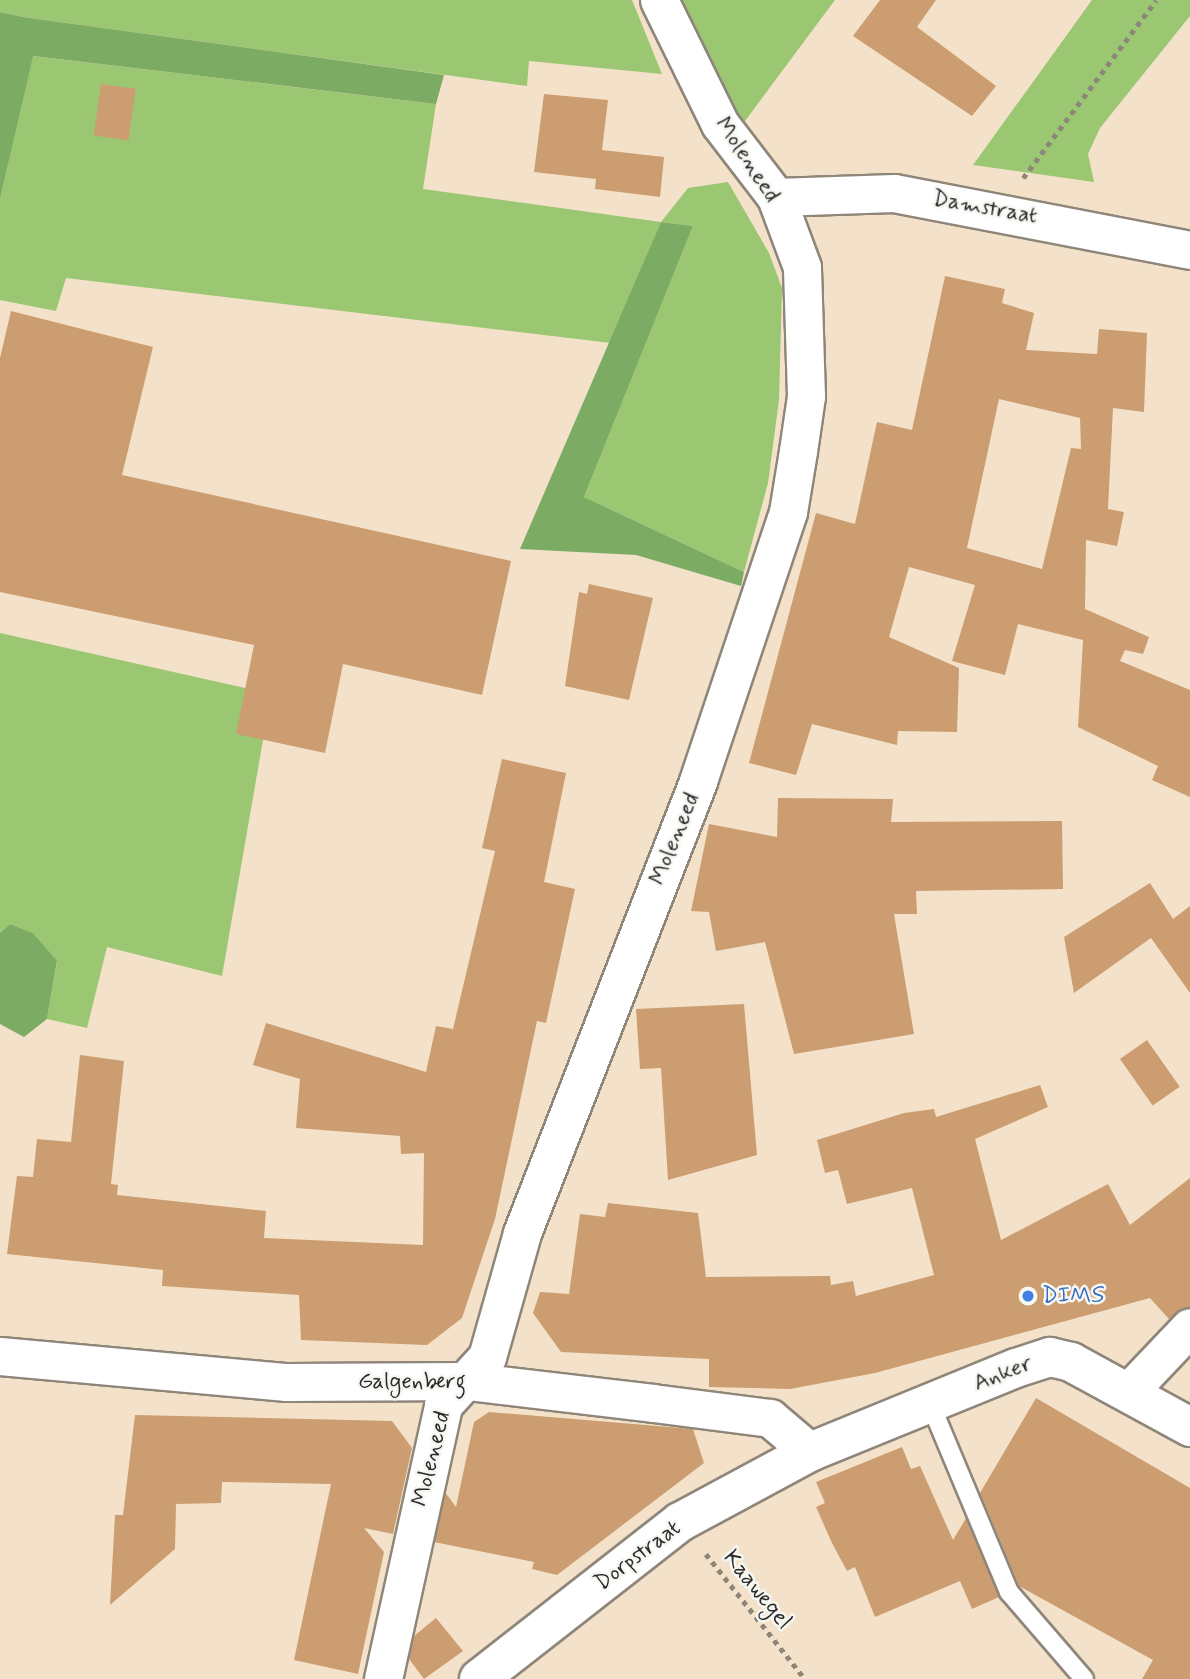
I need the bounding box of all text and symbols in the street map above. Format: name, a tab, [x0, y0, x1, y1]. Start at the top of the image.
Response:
street label: Moleneed	[708, 112, 786, 208]
street label: Damstraat	[930, 185, 1040, 231]
street label: Moleneed	[644, 789, 706, 889]
place label: DIMS	[1042, 1282, 1104, 1310]
marker: DIMS	[1020, 1288, 1036, 1304]
street label: Anker	[970, 1350, 1036, 1398]
street label: Galgenberg	[358, 1368, 466, 1396]
street label: Moleneed	[407, 1409, 457, 1509]
street label: Dorpstraat	[590, 1515, 686, 1597]
street label: Kaawegel	[717, 1545, 797, 1635]

